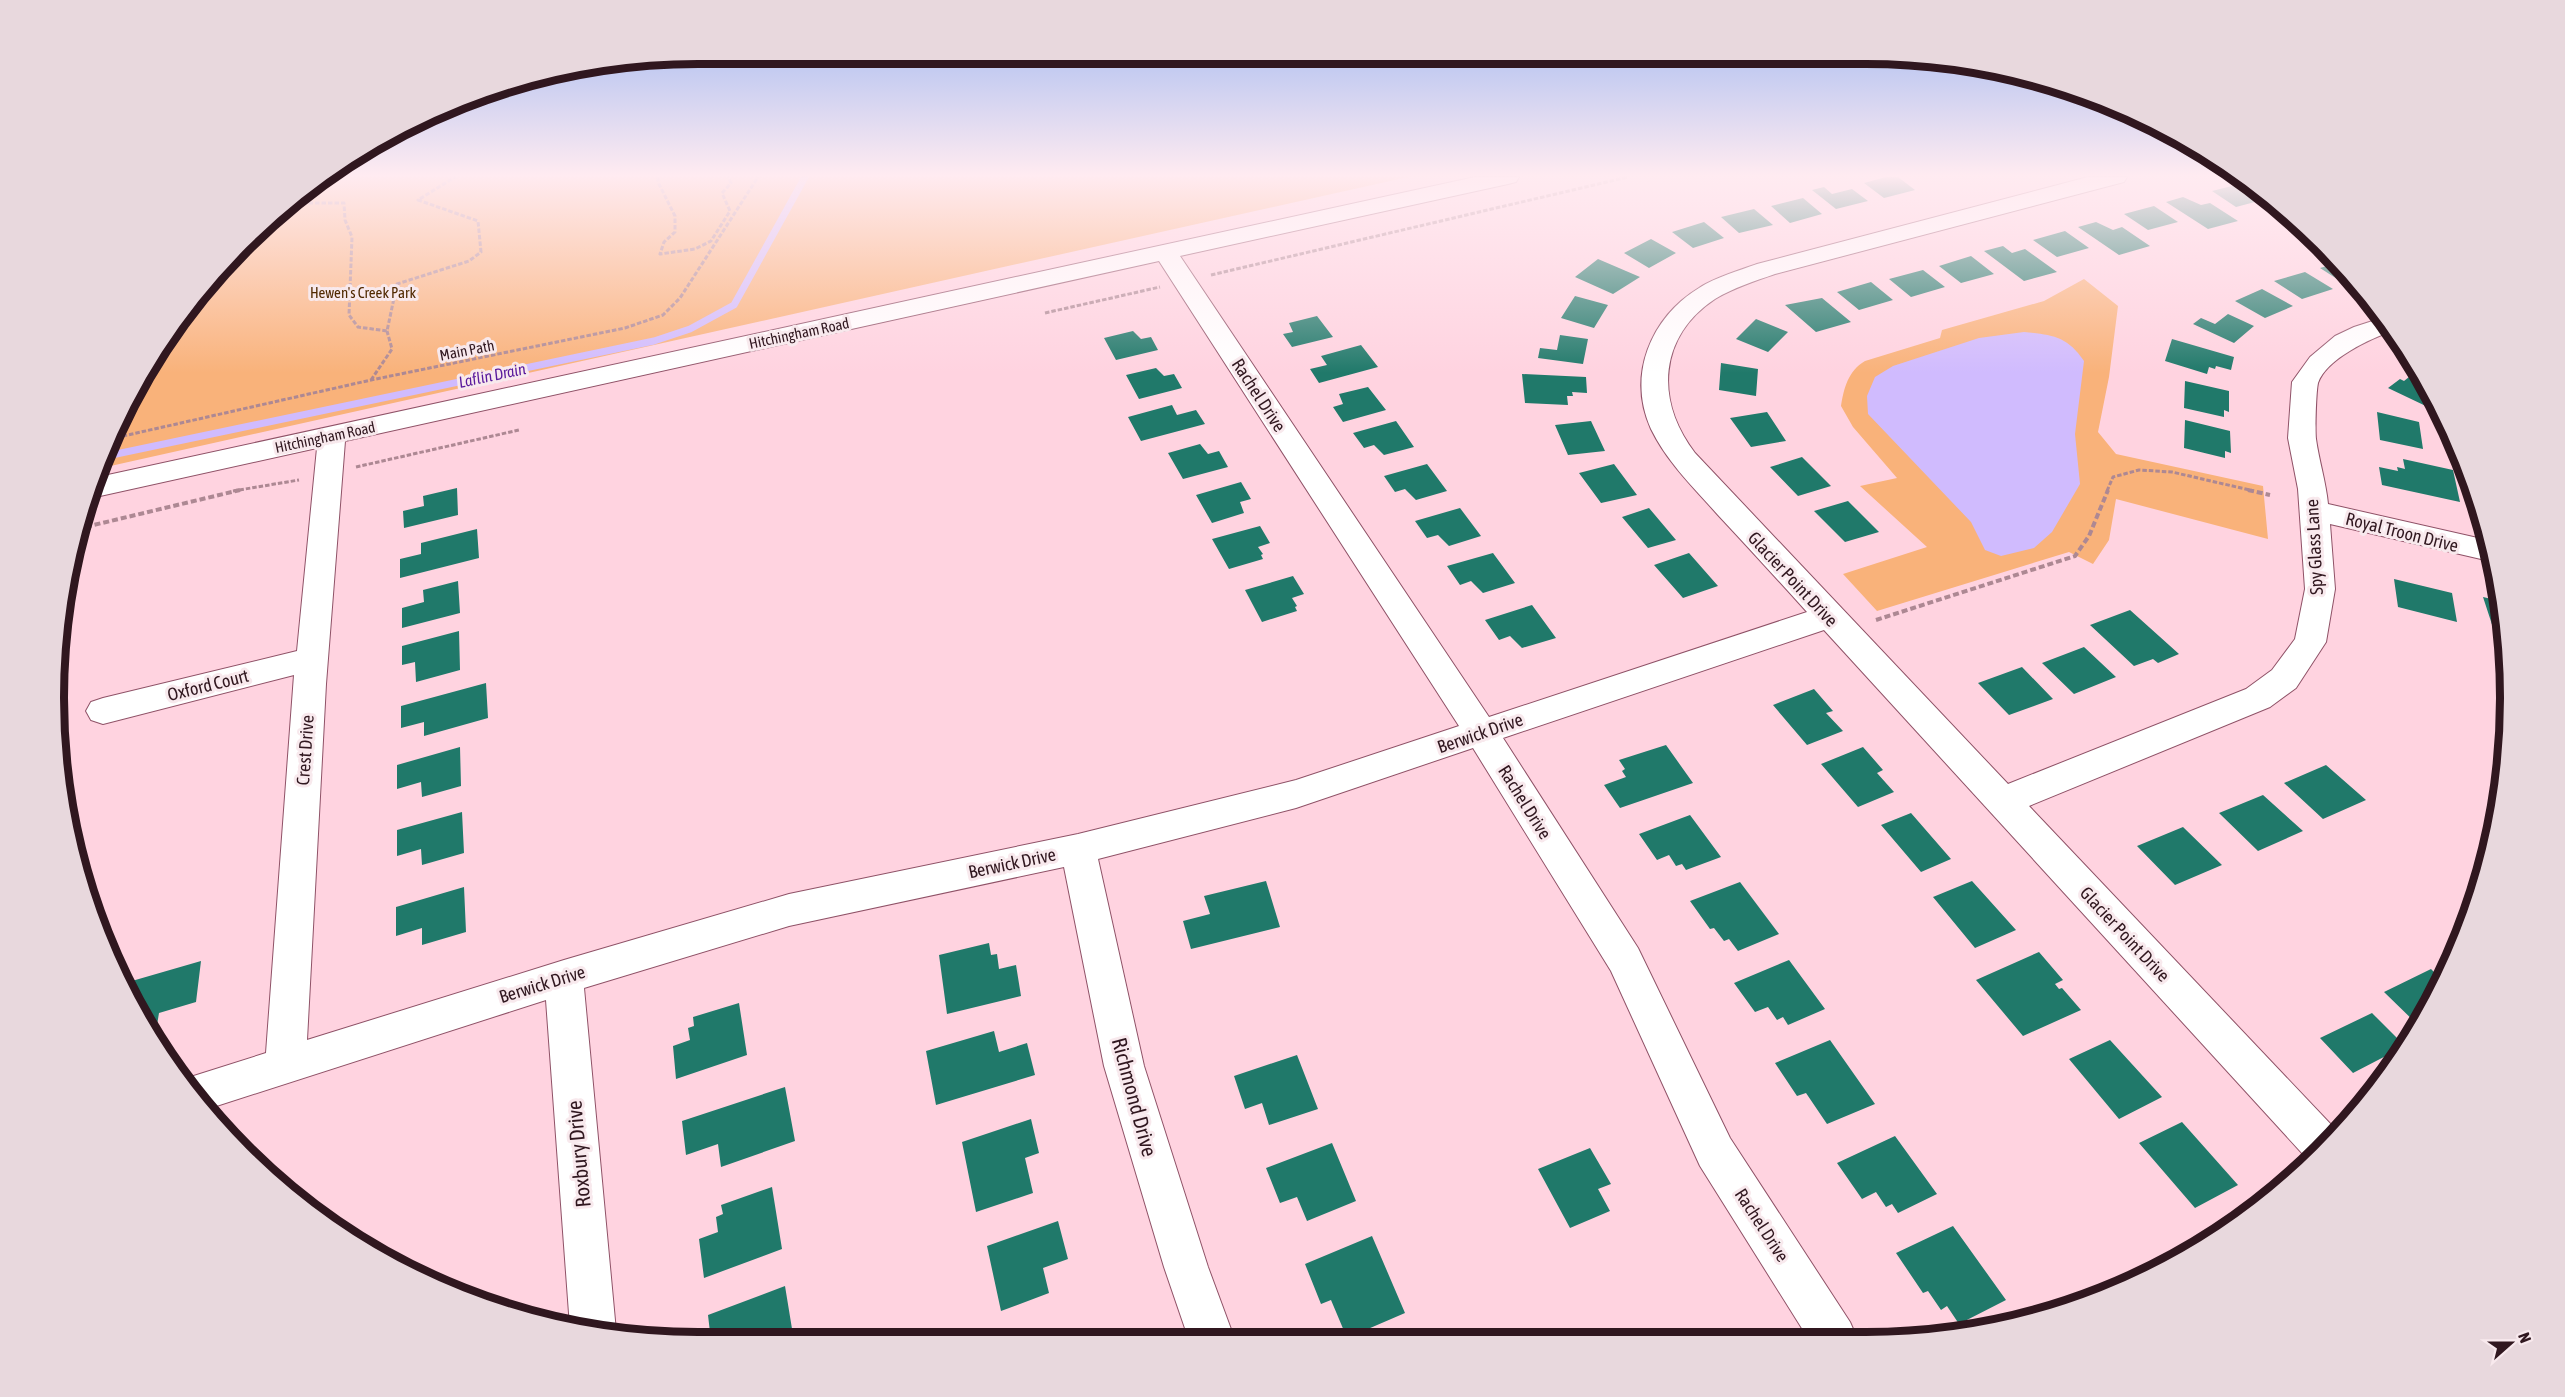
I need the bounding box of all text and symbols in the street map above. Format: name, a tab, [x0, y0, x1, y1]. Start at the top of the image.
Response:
park label: Hewen's Creek Park	[310, 284, 416, 301]
street label: Hitchingham Road	[747, 314, 851, 352]
street label: Main Path	[438, 336, 496, 364]
street label: Rachel Drive	[1228, 354, 1290, 436]
water label: Laflin Drain	[457, 359, 527, 391]
street label: Hitchingham Road	[273, 418, 377, 456]
street label: Spy Glass Lane	[2301, 499, 2327, 595]
street label: Royal Troon Drive	[2344, 508, 2460, 556]
street label: Glacier Point Drive	[1744, 527, 1842, 631]
street label: Oxford Court	[165, 665, 251, 705]
street label: Berwick Drive	[1435, 709, 1525, 757]
street label: Crest Drive	[292, 714, 318, 786]
street label: Rachel Drive	[1494, 761, 1556, 843]
street label: Berwick Drive	[966, 843, 1058, 883]
street label: Glacier Point Drive	[2076, 882, 2174, 986]
street label: Berwick Drive	[496, 961, 588, 1007]
street label: Richmond Drive	[1108, 1035, 1162, 1159]
street label: Roxbury Drive	[561, 1100, 595, 1208]
street label: Rachel Drive	[1731, 1184, 1793, 1266]
north arrow	[2481, 1313, 2541, 1373]
text: N	[2515, 1330, 2535, 1345]

